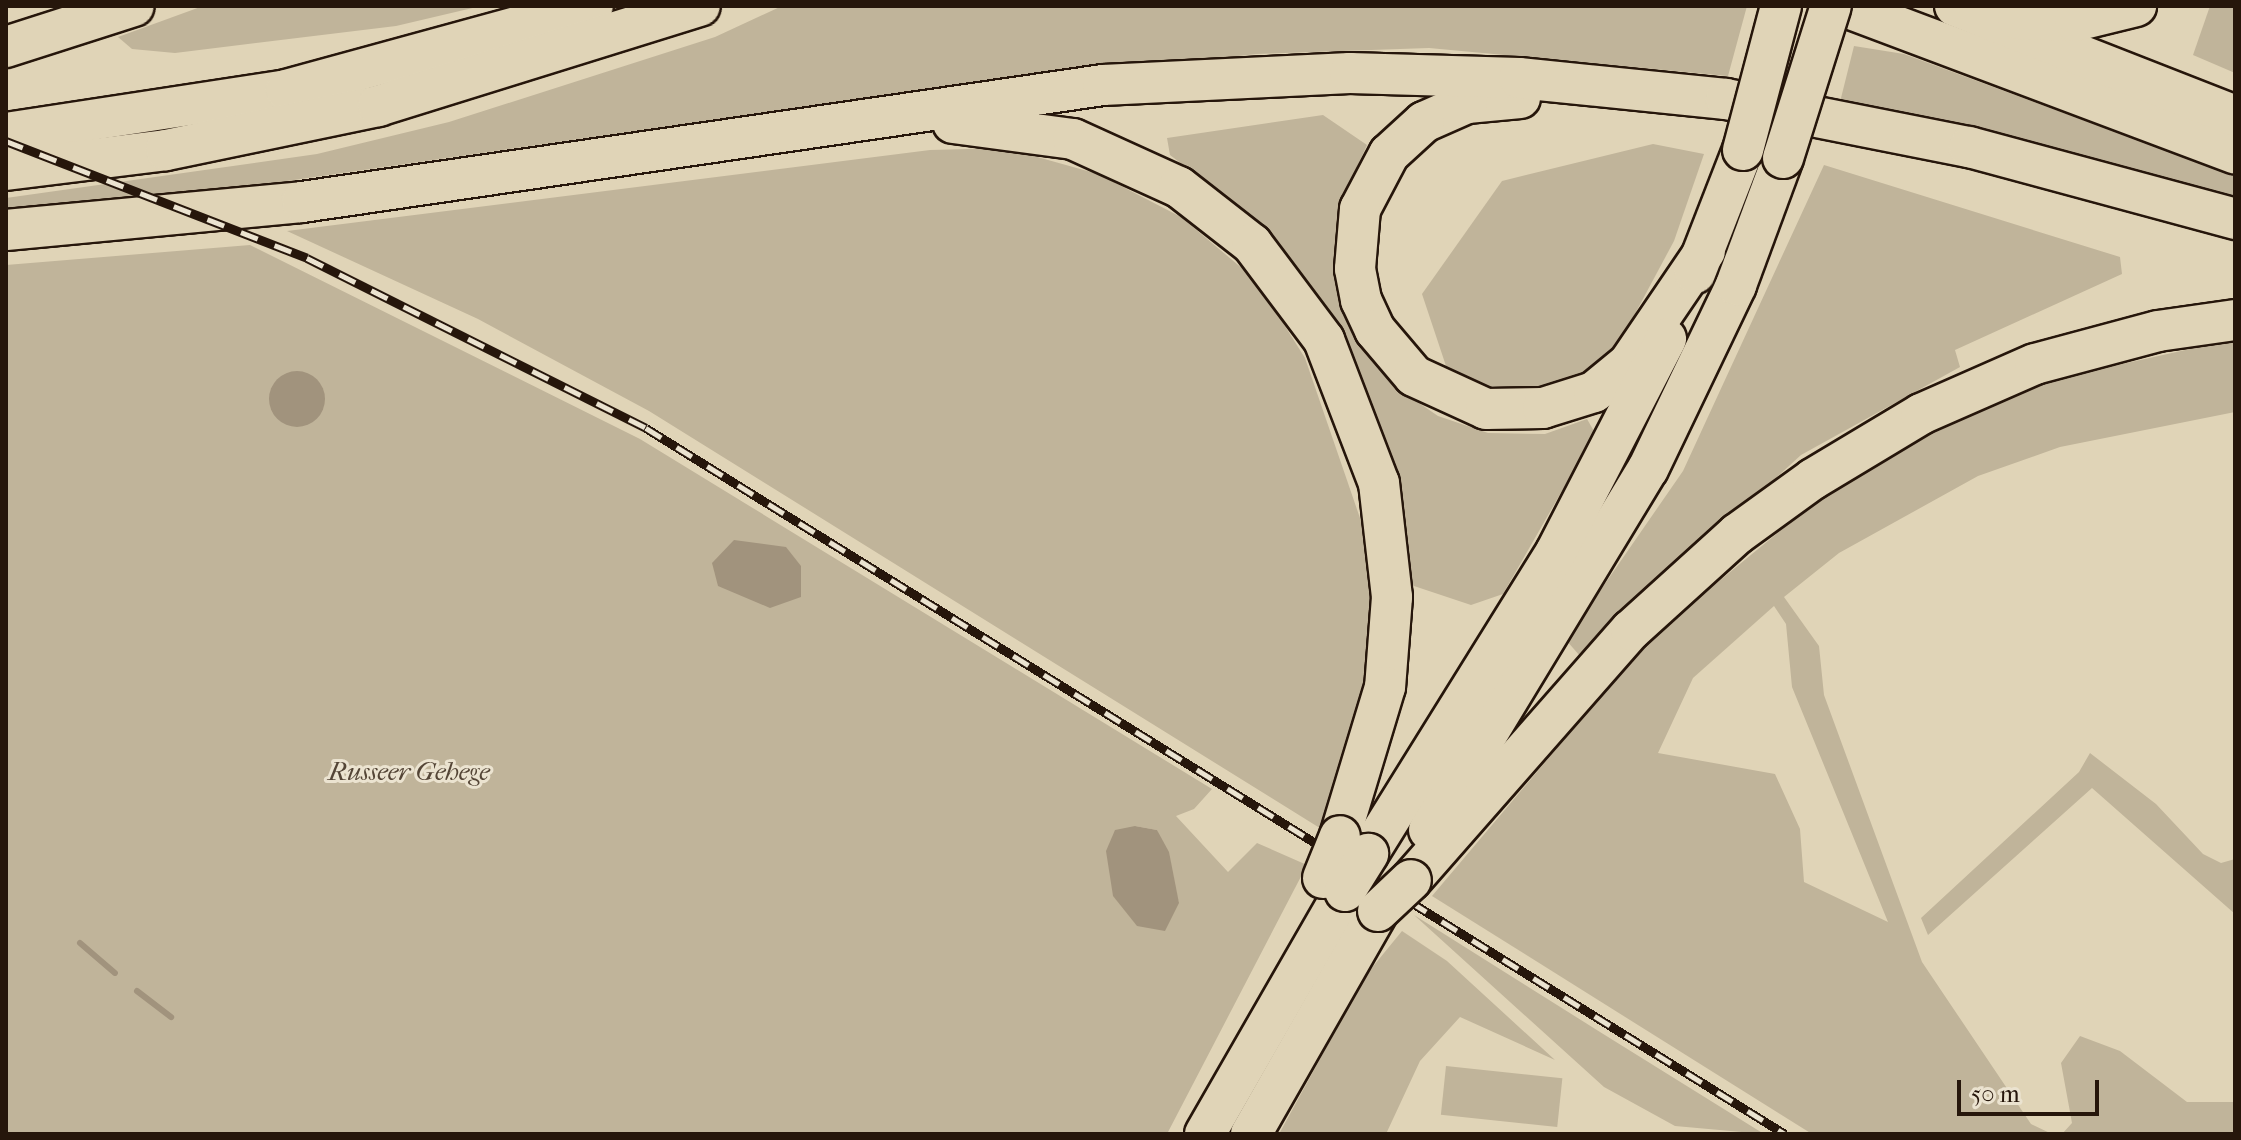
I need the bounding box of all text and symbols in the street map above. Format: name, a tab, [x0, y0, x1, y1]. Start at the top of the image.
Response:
park label: Russeer Gehege	[328, 756, 490, 788]
scale bar	[1961, 1064, 2103, 1114]
text: 50 m	[1971, 1080, 2020, 1108]

